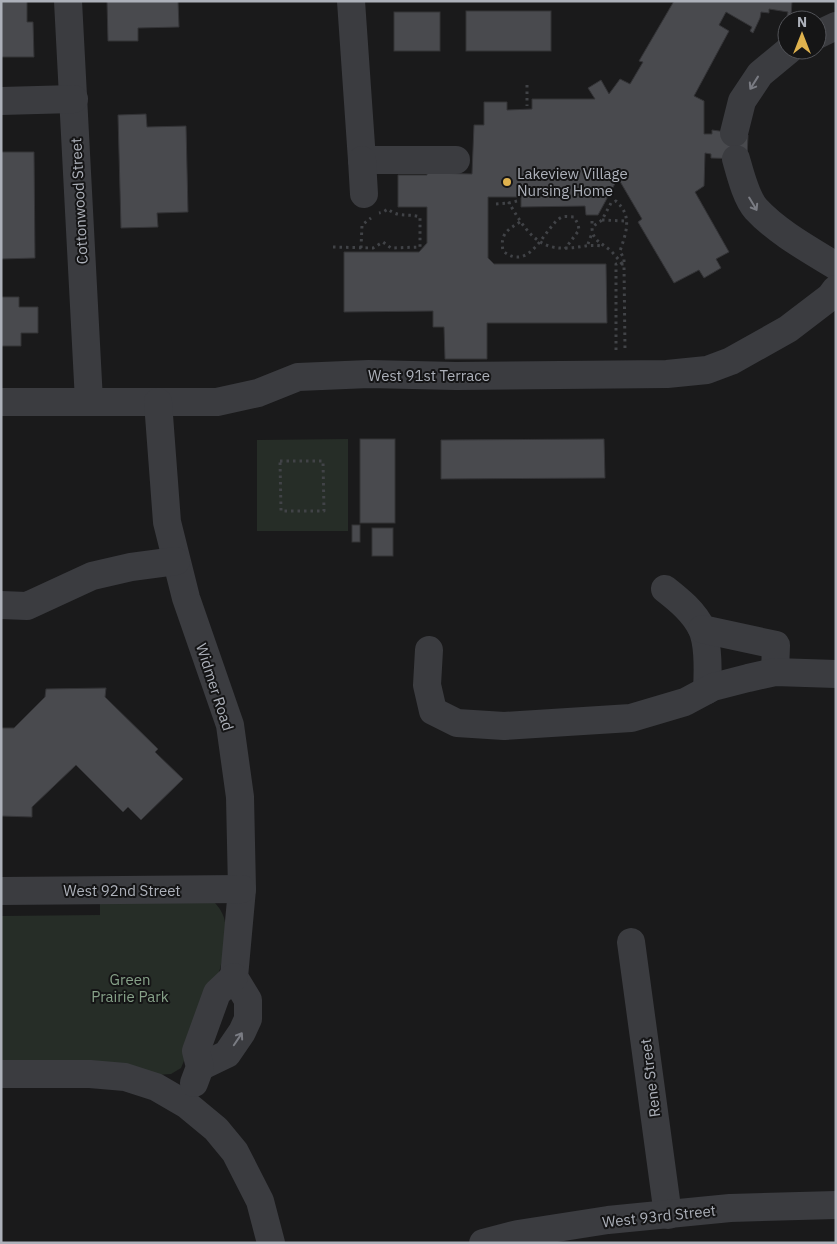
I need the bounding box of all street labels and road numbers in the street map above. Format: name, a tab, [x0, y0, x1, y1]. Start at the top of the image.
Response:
street label: Cottonwood Street	[66, 137, 92, 265]
street label: West 91st Terrace	[368, 366, 490, 385]
street label: Widmer Road	[192, 641, 238, 733]
street label: West 92nd Street	[63, 881, 181, 900]
street label: Rene Street	[636, 1038, 664, 1118]
street label: West 93rd Street	[601, 1201, 717, 1231]

